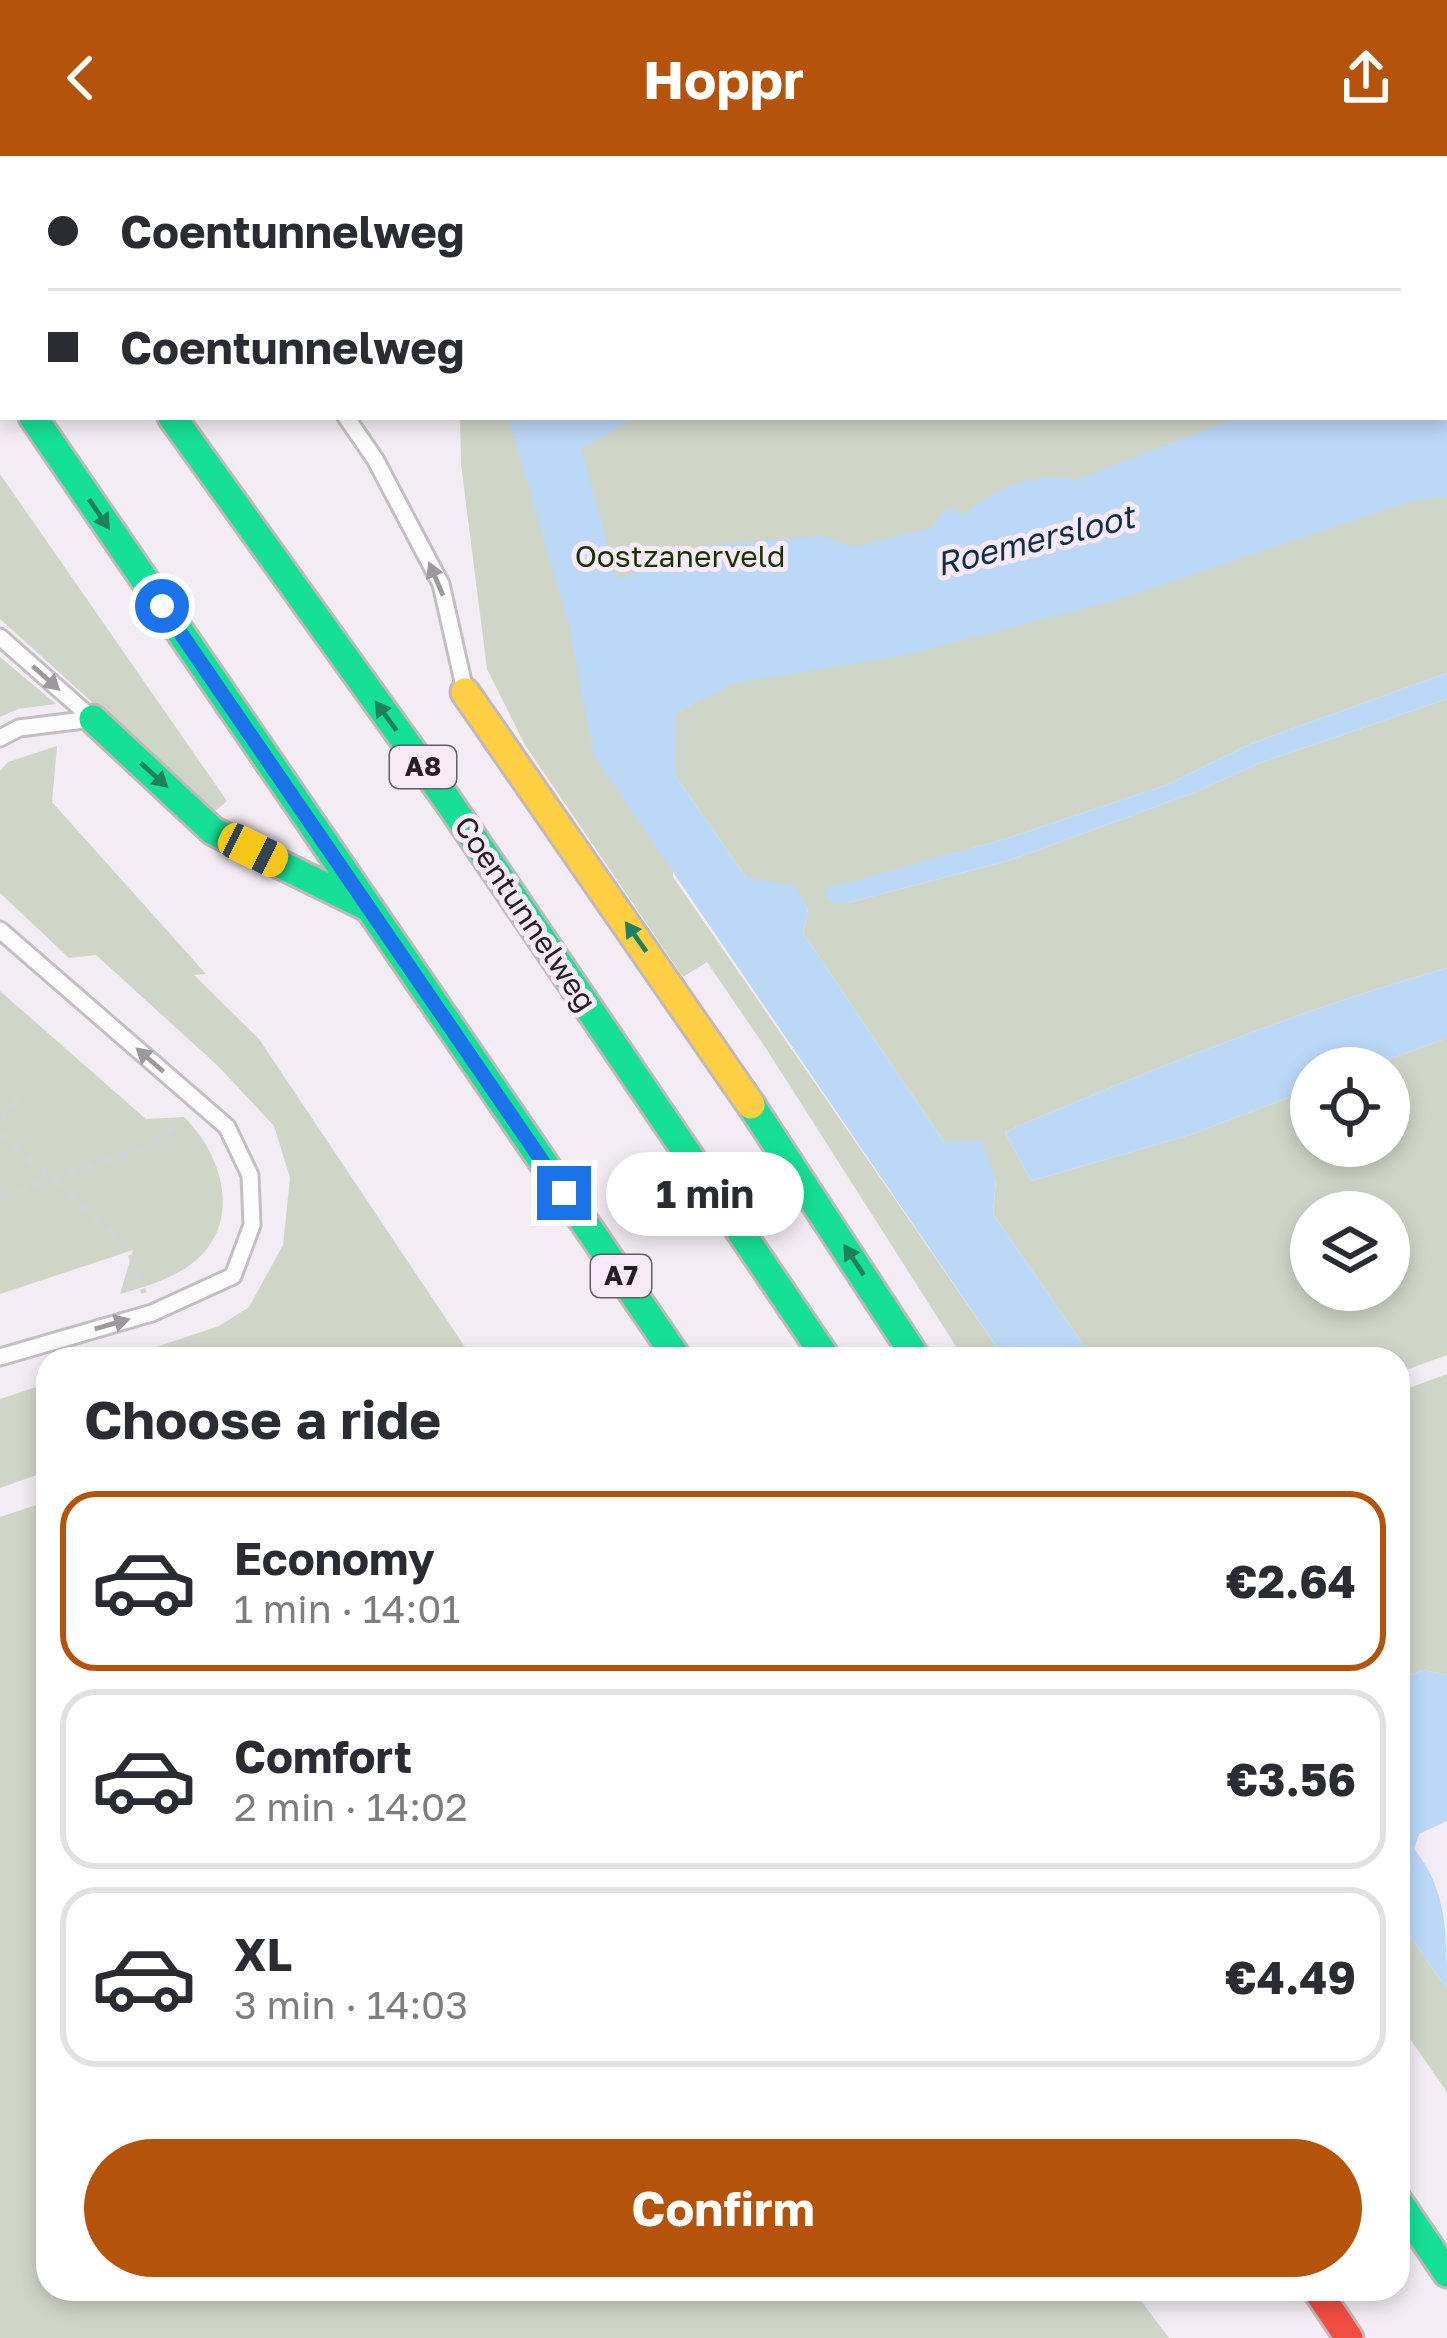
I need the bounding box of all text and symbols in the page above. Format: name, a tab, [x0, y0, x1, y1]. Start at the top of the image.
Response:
icon: back	[48, 45, 114, 111]
icon: share	[1333, 45, 1399, 111]
text: Hoppr	[643, 46, 804, 111]
text: Coentunnelweg	[120, 204, 464, 258]
text: Coentunnelweg	[120, 320, 464, 374]
water label: Roemersloot	[932, 495, 1141, 583]
one-way arrow	[87, 497, 110, 530]
park label: Oostzanerveld	[575, 538, 785, 574]
one-way arrow	[426, 561, 445, 597]
route start	[135, 579, 189, 633]
one-way arrow	[32, 664, 61, 691]
one-way arrow	[375, 699, 398, 732]
road number: A8	[390, 746, 456, 788]
one-way arrow	[139, 761, 168, 788]
street label: Coentunnelweg	[447, 809, 604, 1018]
car	[213, 818, 293, 882]
one-way arrow	[625, 921, 648, 953]
one-way arrow	[135, 1047, 165, 1074]
map controls	[1290, 1047, 1410, 1311]
button: locate	[1290, 1047, 1410, 1167]
callout: 1 min	[606, 1151, 804, 1235]
route end	[537, 1166, 591, 1220]
text: 1 min	[656, 1170, 754, 1217]
button: layers	[1290, 1191, 1410, 1311]
one-way arrow	[843, 1244, 865, 1277]
road number: A7	[591, 1255, 651, 1297]
one-way arrow	[94, 1314, 131, 1333]
text: Choose a ride	[84, 1386, 441, 1451]
icon: car	[90, 1527, 198, 1635]
text: Economy	[234, 1531, 435, 1585]
text: €2.64	[1226, 1554, 1356, 1608]
text: 1 min · 14:01	[234, 1585, 460, 1632]
icon: car	[90, 1725, 198, 1833]
text: Comfort	[234, 1729, 412, 1783]
text: €3.56	[1226, 1752, 1356, 1806]
text: 2 min · 14:02	[234, 1783, 468, 1830]
icon: car	[90, 1923, 198, 2031]
text: XL	[234, 1927, 292, 1981]
text: €4.49	[1225, 1950, 1356, 2004]
text: 3 min · 14:03	[234, 1981, 468, 2028]
button: Confirm	[84, 2139, 1362, 2277]

